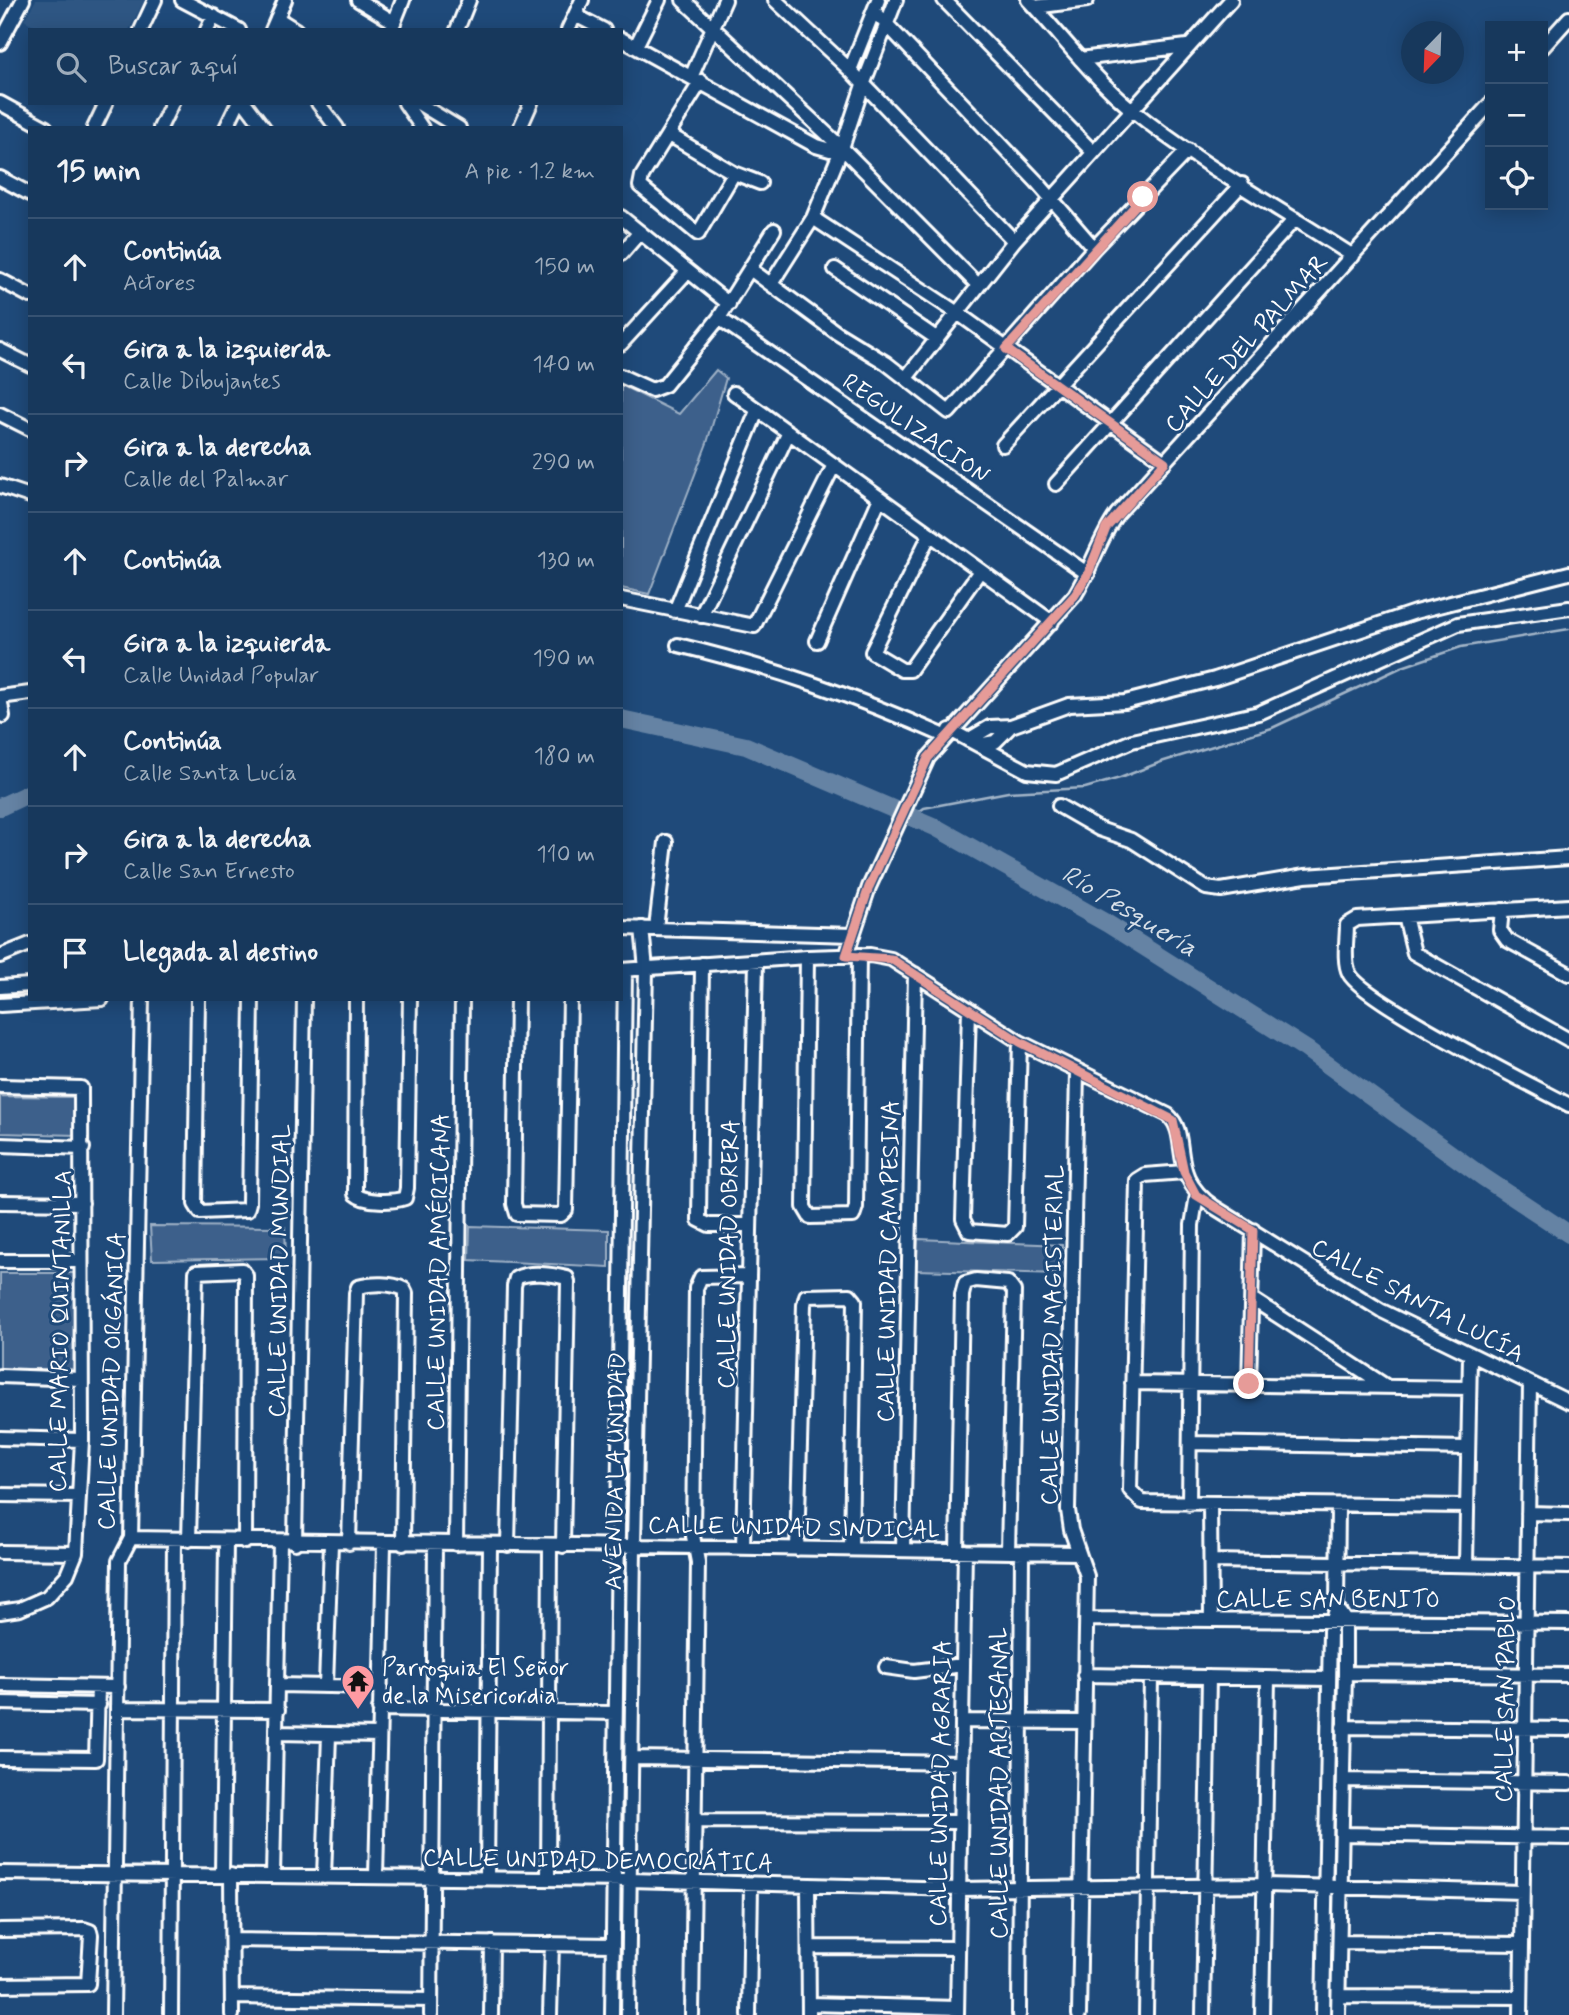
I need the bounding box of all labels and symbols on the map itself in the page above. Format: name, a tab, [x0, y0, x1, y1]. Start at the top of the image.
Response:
north arrow	[1401, 21, 1464, 84]
route start	[1127, 181, 1158, 212]
street label: CALLE DEL PALMAR	[1159, 248, 1336, 440]
street label: REGULIZACION	[836, 367, 995, 492]
water label: Río Pesquería	[1055, 858, 1203, 966]
street label: CALLE UNIDAD CAMPESINA	[871, 1099, 908, 1423]
street label: CALLE UNIDAD AMÉRICANA	[419, 1113, 458, 1431]
street label: CALLE UNIDAD OBRERA	[712, 1119, 747, 1389]
street label: CALLE UNIDAD MUNDIAL	[262, 1124, 299, 1418]
street label: CALLE UNIDAD MAGISTERIAL	[1035, 1164, 1072, 1506]
street label: CALLE MARIO QUINTANILLA	[43, 1169, 80, 1493]
street label: CALLE UNIDAD ORGÁNICA	[91, 1231, 133, 1531]
street label: CALLE SANTA LUCÍA	[1306, 1231, 1530, 1371]
street label: AVENIDA LA UNIDAD	[599, 1352, 634, 1591]
route end	[1233, 1368, 1264, 1399]
street label: CALLE UNIDAD SINDICAL	[647, 1510, 940, 1547]
street label: CALLE SAN BENITO	[1216, 1585, 1440, 1616]
street label: CALLE SAN PABLO	[1489, 1595, 1524, 1803]
street label: CALLE UNIDAD ARTESANAL	[985, 1627, 1016, 1939]
street label: CALLE UNIDAD AGRARIA	[923, 1639, 960, 1927]
place label: Parroquia El Señor de la Misericordia	[382, 1653, 569, 1712]
temple icon: Parroquia El Señor de la Misericordia	[339, 1662, 377, 1711]
street label: CALLE UNIDAD DEMOCRÁTICA	[423, 1842, 773, 1880]

